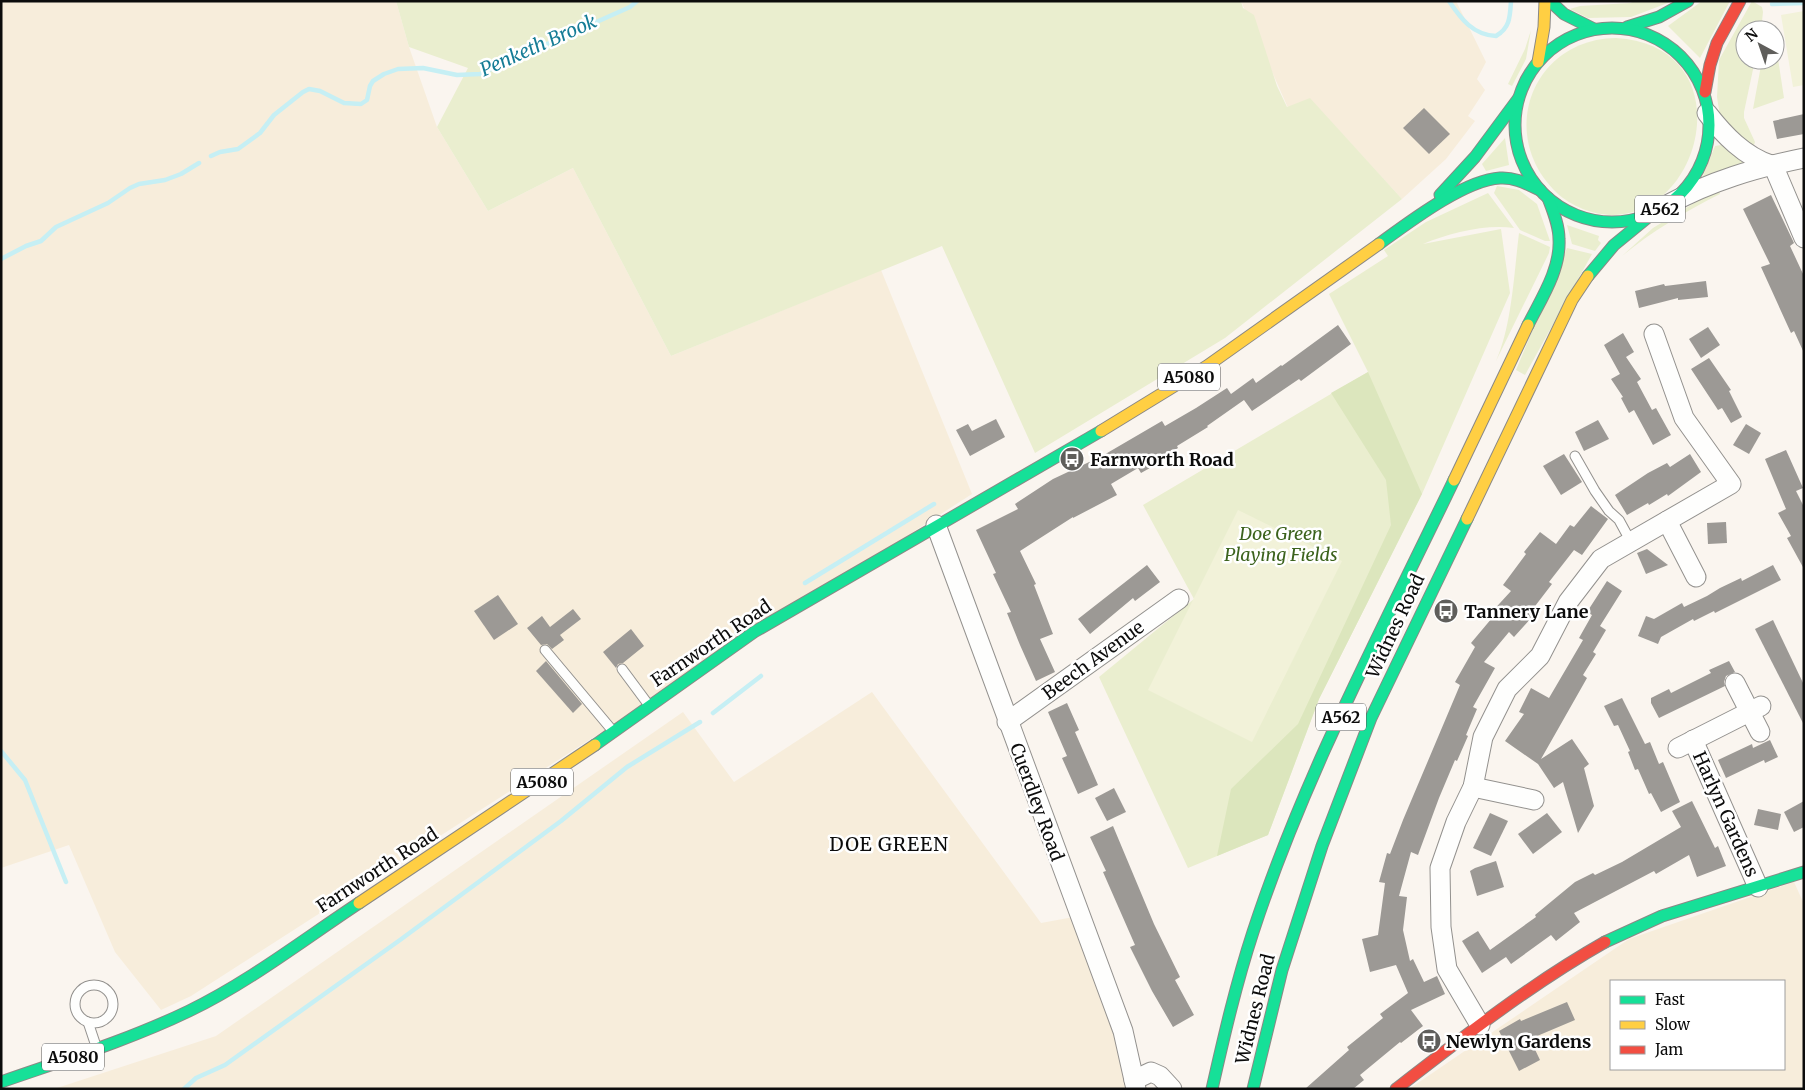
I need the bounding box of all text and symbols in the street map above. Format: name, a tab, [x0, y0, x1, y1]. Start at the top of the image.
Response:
water label: Penketh Brook	[476, 8, 601, 81]
north arrow	[1735, 20, 1785, 70]
text: N	[1742, 25, 1762, 45]
road number: A562	[1635, 195, 1685, 222]
road number: A5080	[1158, 364, 1220, 391]
bus stop icon: Farnworth Road	[1059, 446, 1085, 472]
place label: Farnworth Road	[1090, 448, 1234, 471]
park label: Doe Green Playing Fields	[1224, 522, 1338, 566]
street label: Widnes Road	[1360, 570, 1429, 683]
street label: Farnworth Road	[646, 594, 776, 692]
bus stop icon: Tannery Lane	[1433, 598, 1459, 624]
place label: Tannery Lane	[1464, 600, 1589, 623]
street label: Beech Avenue	[1038, 615, 1148, 705]
road number: A562	[1316, 704, 1366, 730]
street label: Cuerdley Road	[1005, 740, 1069, 864]
street label: Harlyn Gardens	[1688, 748, 1764, 880]
road number: A5080	[511, 769, 573, 796]
street label: Farnworth Road	[312, 822, 442, 918]
district label: DOE GREEN	[829, 832, 949, 856]
street label: Widnes Road	[1230, 951, 1280, 1067]
legend	[1610, 980, 1785, 1070]
text: Fast	[1655, 990, 1685, 1009]
text: Slow	[1655, 1015, 1690, 1034]
bus stop icon: Newlyn Gardens	[1416, 1028, 1442, 1054]
place label: Newlyn Gardens	[1446, 1030, 1591, 1053]
text: Jam	[1654, 1040, 1683, 1059]
road number: A5080	[42, 1044, 104, 1070]

